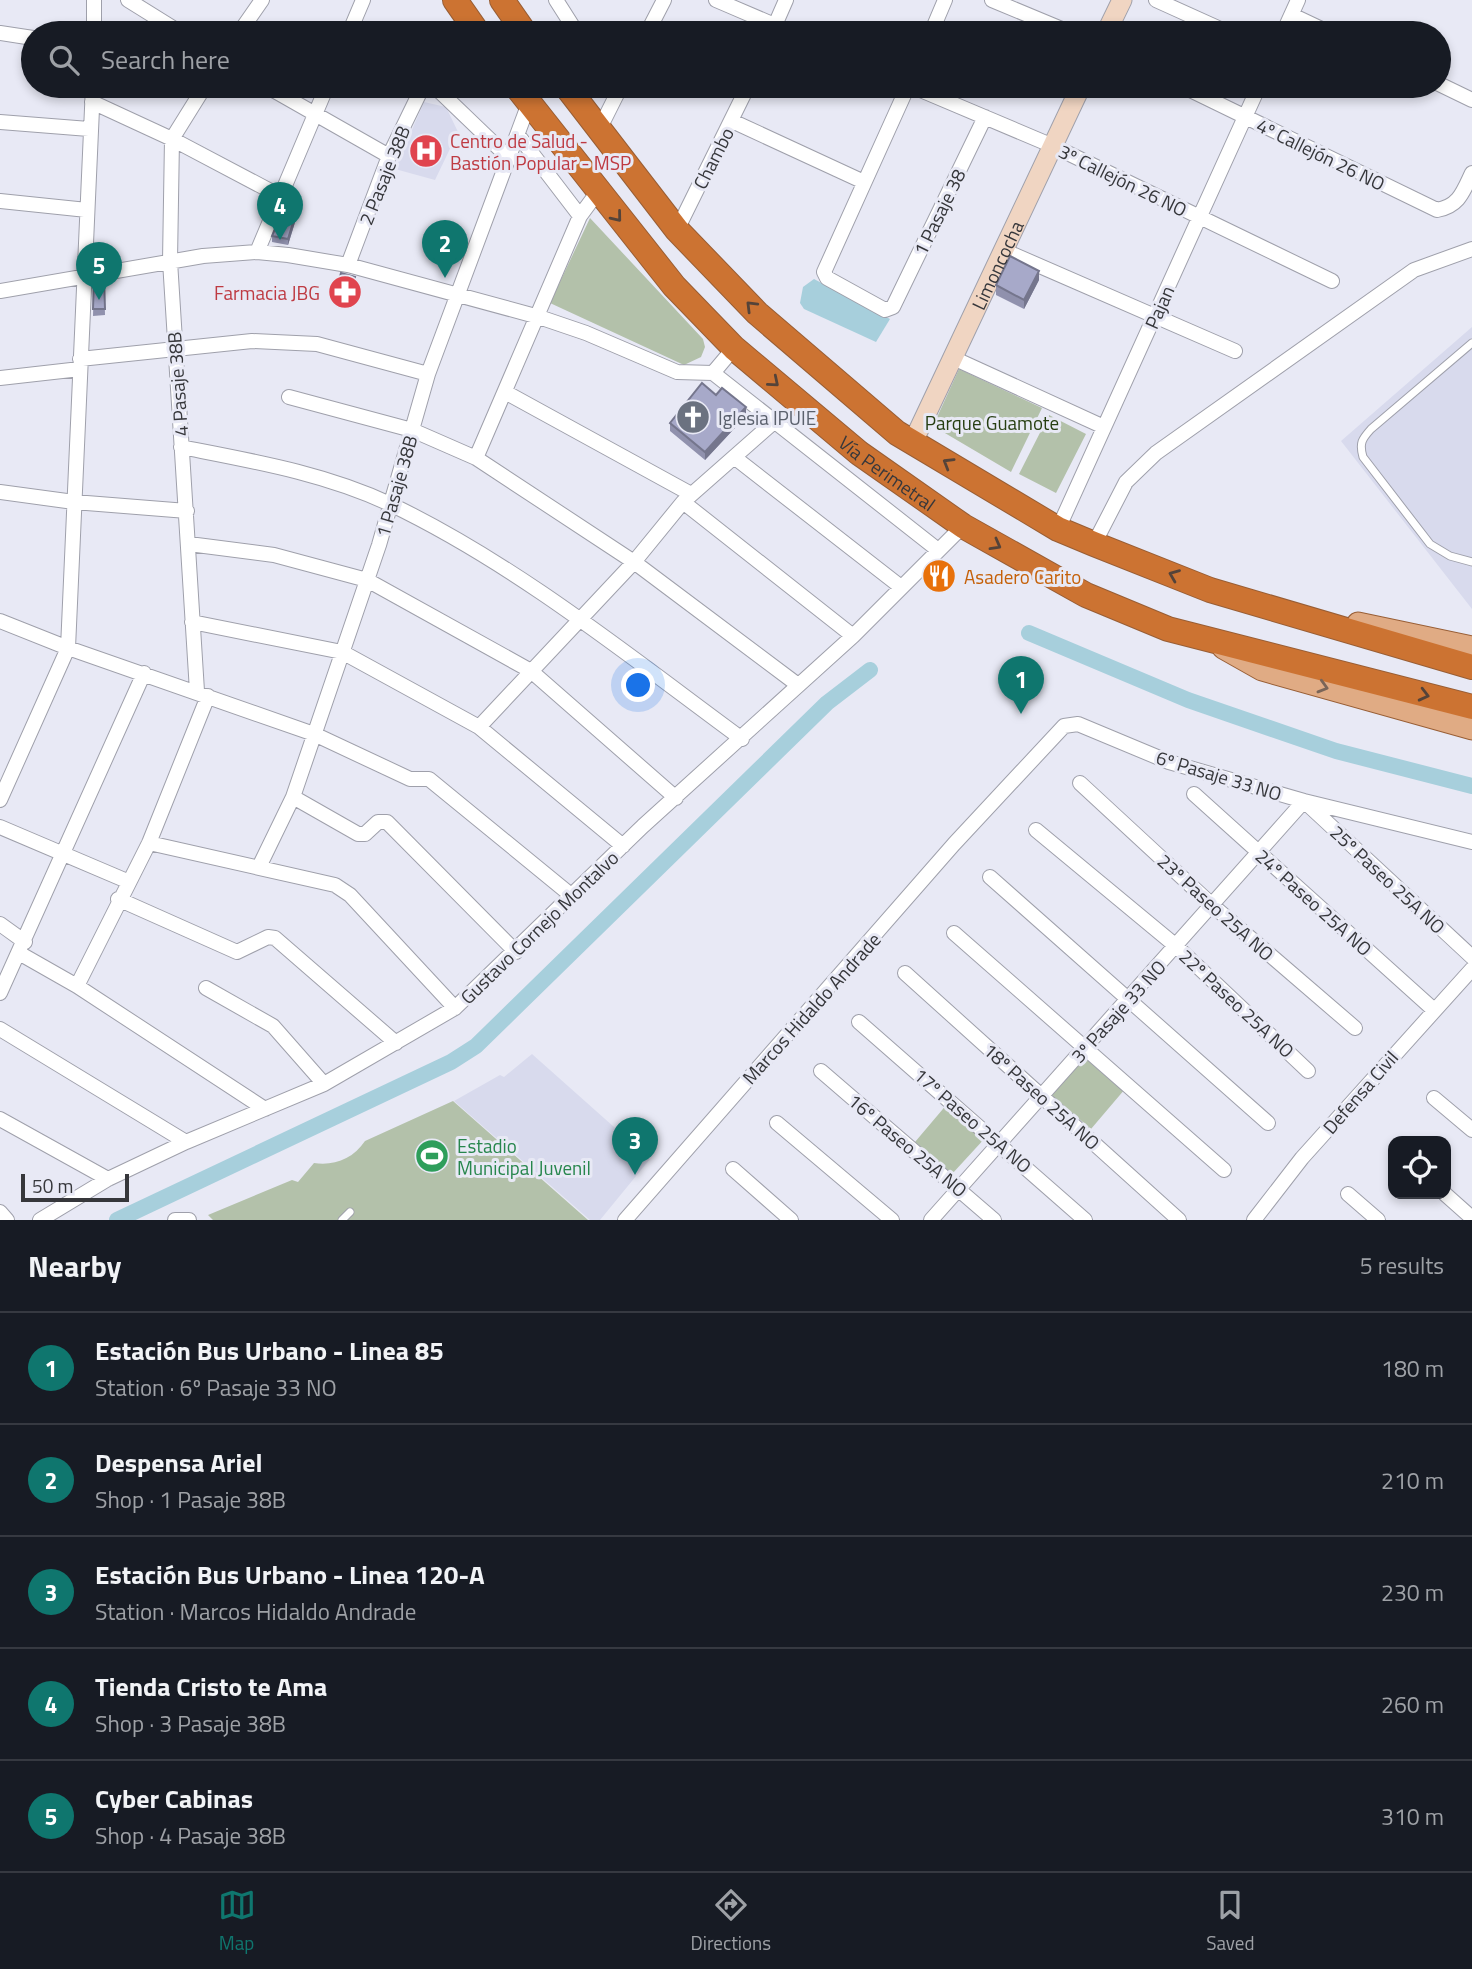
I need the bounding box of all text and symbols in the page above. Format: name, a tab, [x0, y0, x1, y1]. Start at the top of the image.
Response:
search box	[21, 21, 1451, 98]
text: Search here	[101, 40, 230, 79]
icon: search	[45, 41, 83, 79]
street label: 4º Callejón 26 NO	[1252, 110, 1390, 198]
street label: 2 Pasaje 38B	[351, 121, 417, 229]
street label: Chambo	[685, 122, 741, 194]
place label: Centro de Salud - Bastión Popular - MSP	[450, 126, 631, 177]
hospital icon: Centro de Salud - Bastión Popular - MSP	[407, 132, 445, 170]
street label: 3º Callejón 26 NO	[1054, 136, 1192, 224]
street label: 1 Pasaje 38	[906, 163, 973, 260]
pin: 4	[257, 182, 303, 240]
one-way arrow	[609, 209, 621, 222]
street label: Limoncocha	[963, 215, 1030, 314]
pin: 2	[422, 220, 468, 278]
pin: 5	[76, 242, 122, 300]
pharmacy icon: Farmacia JBG	[326, 273, 364, 311]
place label: Farmacia JBG	[214, 278, 320, 307]
street label: Pajan	[1137, 281, 1181, 333]
one-way arrow	[747, 302, 760, 315]
street label: 4 Pasaje 38B	[159, 331, 195, 437]
one-way arrow	[765, 374, 778, 386]
church icon: Iglesia IPUIE	[674, 398, 712, 436]
place label: Iglesia IPUIE	[718, 403, 816, 432]
park label: Parque Guamote	[925, 408, 1059, 437]
street label: Vía Perimetral	[833, 428, 942, 517]
street label: 1 Pasaje 38B	[368, 432, 424, 540]
one-way arrow	[942, 458, 955, 471]
one-way arrow	[989, 537, 1002, 550]
restaurant icon: Asadero Carito	[920, 557, 958, 595]
place label: Asadero Carito	[964, 562, 1081, 591]
one-way arrow	[1169, 570, 1181, 584]
pin: 1	[998, 656, 1044, 714]
your location	[621, 668, 655, 702]
one-way arrow	[1317, 679, 1329, 694]
one-way arrow	[1418, 687, 1430, 702]
street label: 6º Pasaje 33 NO	[1153, 742, 1285, 808]
street label: 25º Paseo 25A NO	[1324, 818, 1452, 940]
street label: 24º Paseo 25A NO	[1249, 842, 1379, 962]
street label: Gustavo Cornejo Montalvo	[453, 843, 625, 1011]
street label: 23º Paseo 25A NO	[1151, 847, 1281, 967]
street label: Marcos Hidaldo Andrade	[735, 926, 887, 1090]
street label: 22º Paseo 25A NO	[1173, 942, 1301, 1064]
street label: 3º Pasaje 33 NO	[1064, 953, 1172, 1069]
street label: 18º Paseo 25A NO	[977, 1036, 1107, 1156]
street label: Defensa Civil	[1315, 1044, 1405, 1140]
street label: 17º Paseo 25A NO	[908, 1060, 1038, 1180]
street label: 16º Paseo 25A NO	[842, 1086, 974, 1204]
pin: 3	[612, 1117, 658, 1175]
place label: Estadio Municipal Juvenil	[457, 1131, 591, 1182]
map controls	[1388, 1136, 1451, 1199]
button: locate	[1388, 1136, 1451, 1199]
sports icon: Estadio Municipal Juvenil	[413, 1137, 451, 1175]
scale bar	[21, 1171, 130, 1203]
text: 50 m	[32, 1171, 73, 1200]
text: Nearby	[28, 1243, 121, 1289]
text: 5 results	[1360, 1248, 1444, 1283]
text: Estación Bus Urbano - Linea 85	[95, 1331, 444, 1370]
text: 1	[45, 1351, 57, 1386]
text: 180 m	[1381, 1351, 1444, 1386]
text: Station · 6º Pasaje 33 NO	[95, 1370, 337, 1405]
text: Despensa Ariel	[95, 1443, 263, 1482]
text: 2	[45, 1463, 57, 1498]
text: 210 m	[1381, 1463, 1444, 1498]
text: Shop · 1 Pasaje 38B	[95, 1482, 286, 1517]
text: Estación Bus Urbano - Linea 120-A	[95, 1555, 485, 1594]
text: 3	[45, 1575, 57, 1610]
text: 230 m	[1381, 1575, 1444, 1610]
text: Station · Marcos Hidaldo Andrade	[95, 1594, 416, 1629]
text: Tienda Cristo te Ama	[95, 1667, 327, 1706]
text: 4	[45, 1687, 57, 1722]
text: 260 m	[1381, 1687, 1444, 1722]
text: Shop · 3 Pasaje 38B	[95, 1706, 286, 1741]
text: Cyber Cabinas	[95, 1779, 253, 1818]
text: 5	[45, 1799, 57, 1834]
text: 310 m	[1381, 1799, 1444, 1834]
text: Shop · 4 Pasaje 38B	[95, 1818, 286, 1853]
tab: Map	[218, 1886, 256, 1957]
tab: Directions	[691, 1886, 771, 1957]
tab: Saved	[1206, 1886, 1254, 1957]

